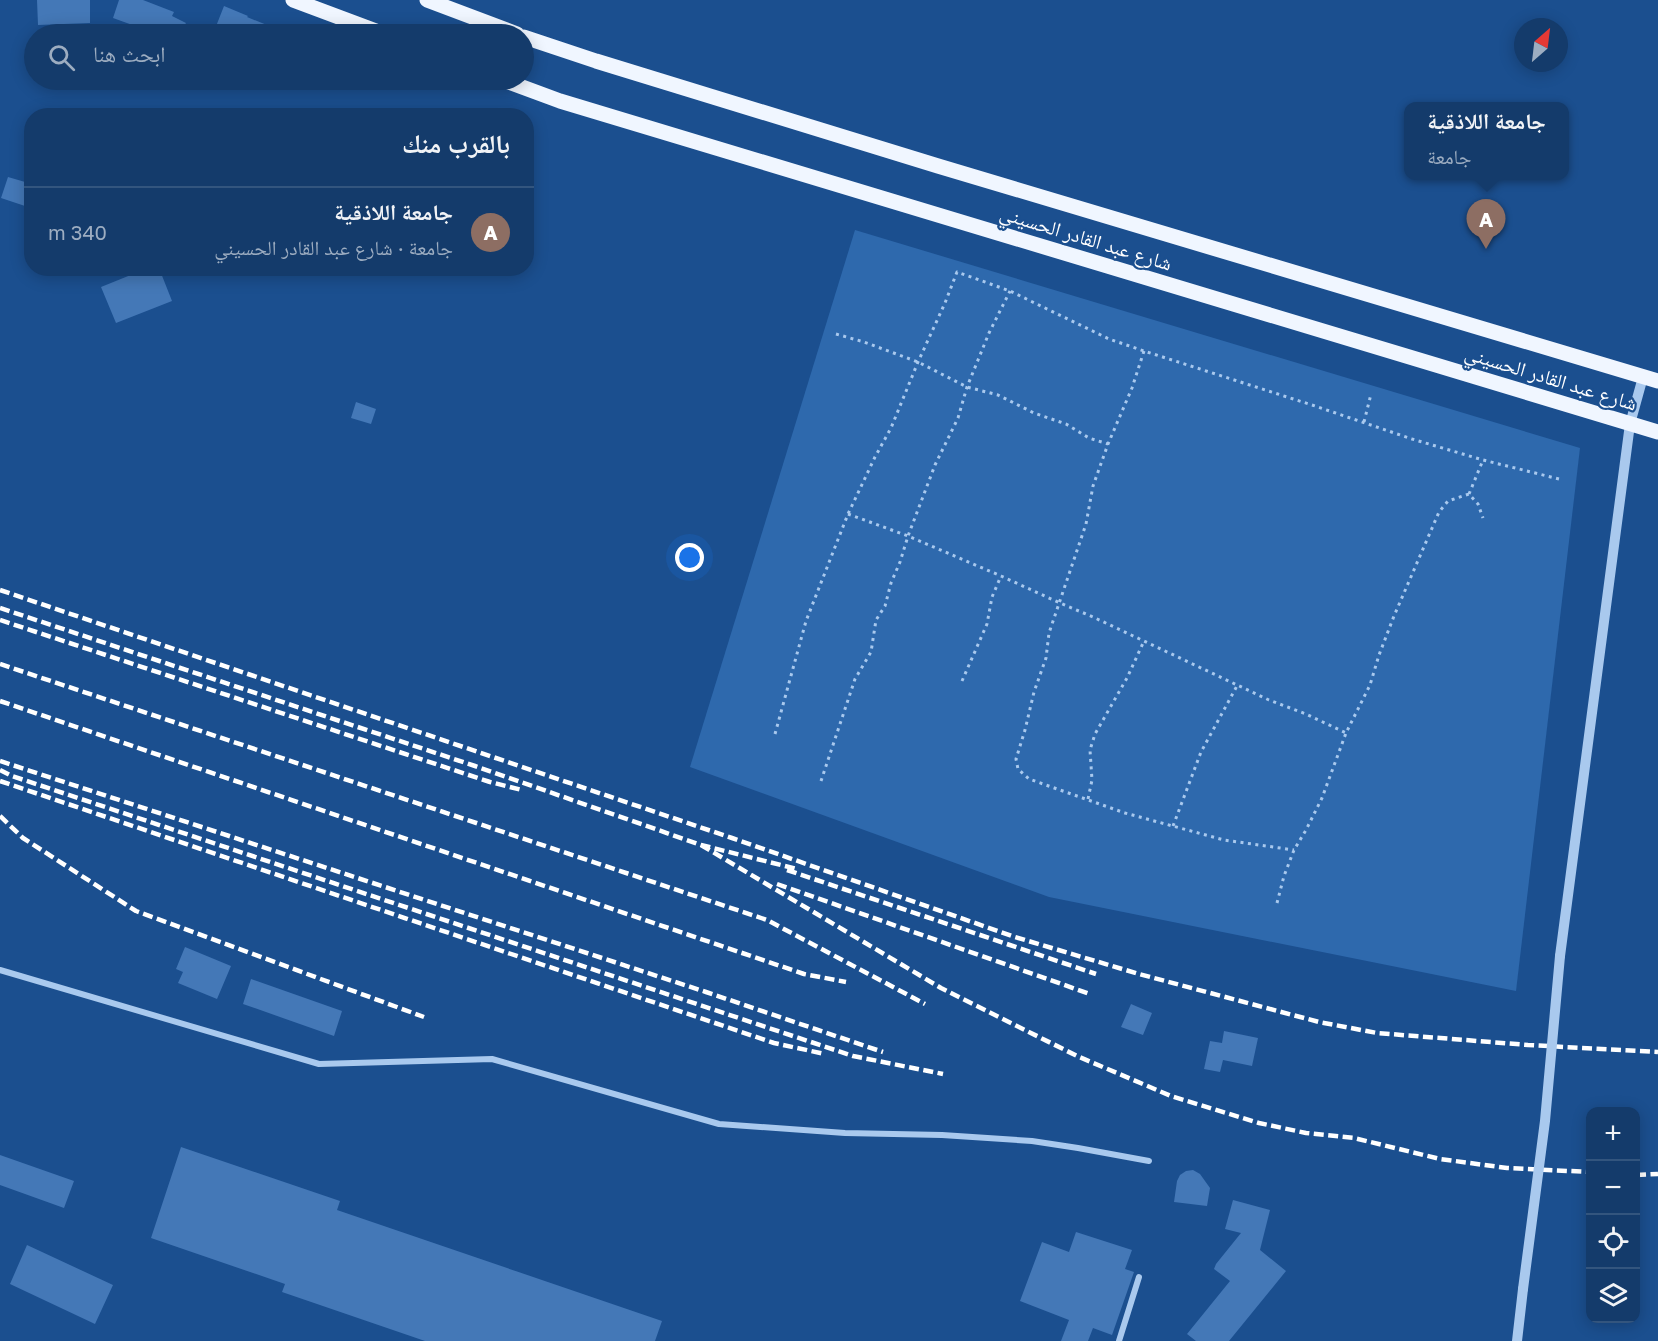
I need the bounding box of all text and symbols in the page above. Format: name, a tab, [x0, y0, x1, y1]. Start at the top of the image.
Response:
north arrow	[1514, 18, 1568, 72]
search box	[24, 24, 534, 90]
text: ابحث هنا	[93, 40, 166, 67]
icon: search	[45, 41, 78, 74]
popup	[1404, 102, 1569, 180]
text: جامعة اللاذقية	[1427, 107, 1546, 134]
text: بالقرب منك	[402, 128, 510, 159]
text: جامعة	[1427, 144, 1471, 168]
text: جامعة اللاذقية	[334, 198, 453, 225]
street label: شارع عبد القادر الحسيني	[996, 199, 1175, 279]
pin: A	[1466, 200, 1506, 249]
text: 340 m	[48, 220, 107, 244]
text: A	[483, 220, 498, 244]
text: جامعة · شارع عبد القادر الحسيني	[214, 235, 453, 259]
street label: شارع عبد القادر الحسيني	[1461, 339, 1640, 419]
your location	[675, 543, 704, 572]
map controls	[1586, 1107, 1640, 1323]
button: +	[1586, 1107, 1640, 1161]
button: −	[1586, 1161, 1640, 1215]
button: locate	[1586, 1215, 1640, 1269]
button: layers	[1586, 1269, 1640, 1323]

